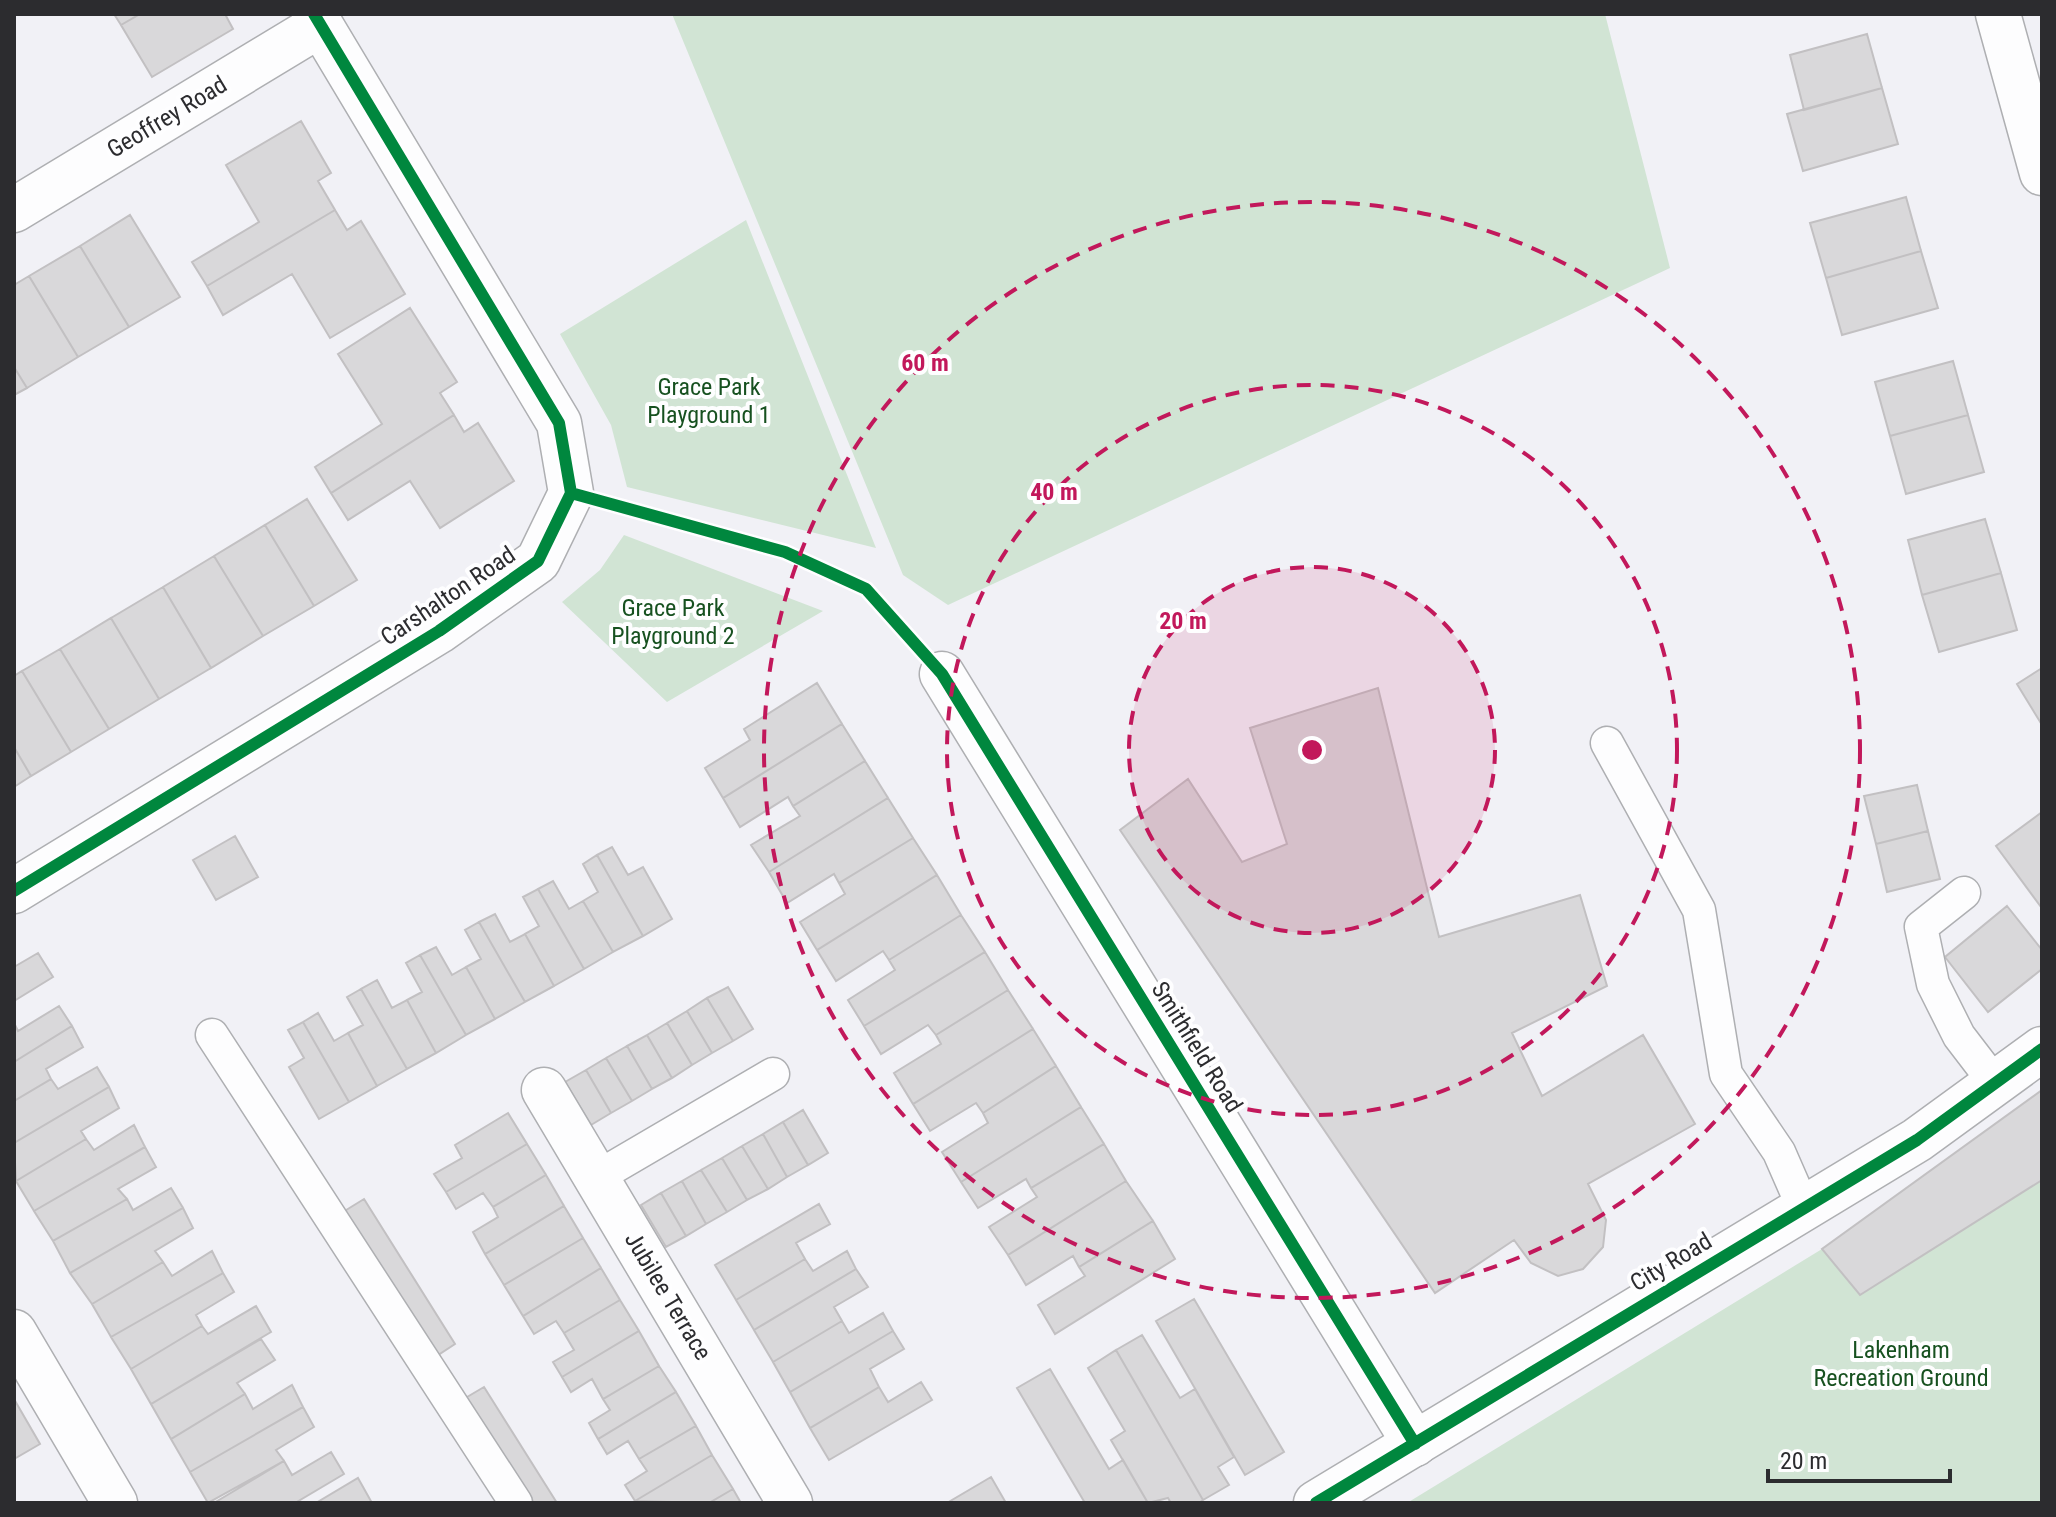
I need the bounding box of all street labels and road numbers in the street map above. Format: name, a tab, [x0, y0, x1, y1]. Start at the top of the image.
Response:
street label: Geoffrey Road	[102, 70, 232, 164]
street label: Carshalton Road	[375, 541, 521, 651]
street label: Smithfield Road	[1146, 976, 1248, 1118]
street label: Jubilee Terrace	[619, 1227, 717, 1365]
street label: City Road	[1625, 1227, 1717, 1297]

